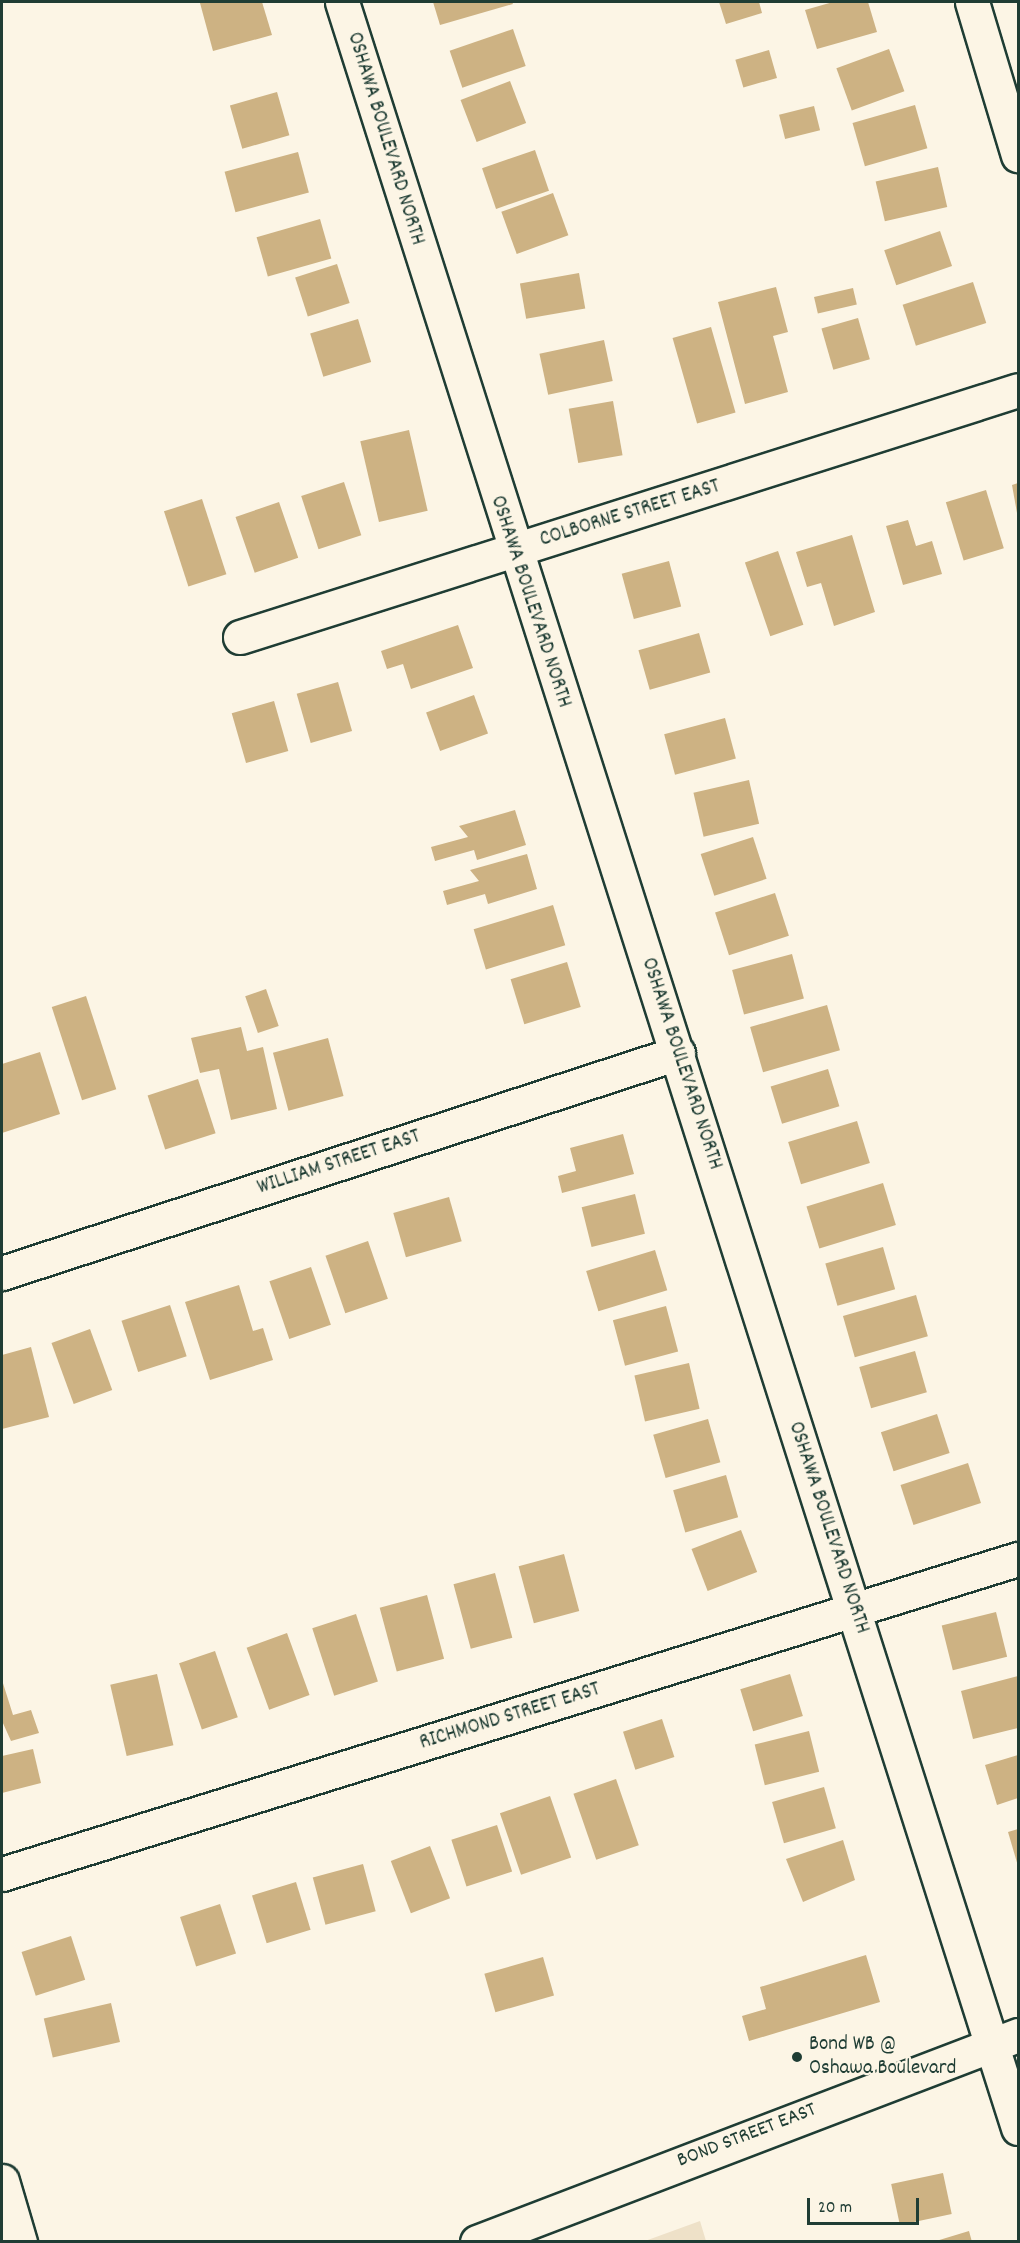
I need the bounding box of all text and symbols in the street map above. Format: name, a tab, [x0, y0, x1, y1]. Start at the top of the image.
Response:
street label: OSHAWA BOULEVARD NORTH	[341, 29, 429, 249]
street label: COLBORNE STREET EAST	[537, 475, 723, 553]
street label: OSHAWA BOULEVARD NORTH	[484, 493, 576, 711]
street label: OSHAWA BOULEVARD NORTH	[635, 955, 727, 1173]
street label: WILLIAM STREET EAST	[254, 1125, 424, 1201]
street label: OSHAWA BOULEVARD NORTH	[782, 1419, 874, 1637]
street label: RICHMOND STREET EAST	[417, 1678, 603, 1756]
place label: Bond WB @ Oshawa Boulevard	[809, 2032, 956, 2082]
marker: Bond WB @ Oshawa Boulevard	[790, 2050, 804, 2064]
street label: BOND STREET EAST	[674, 2098, 820, 2174]
scale bar	[810, 2186, 922, 2224]
text: 20 m	[818, 2196, 852, 2221]

